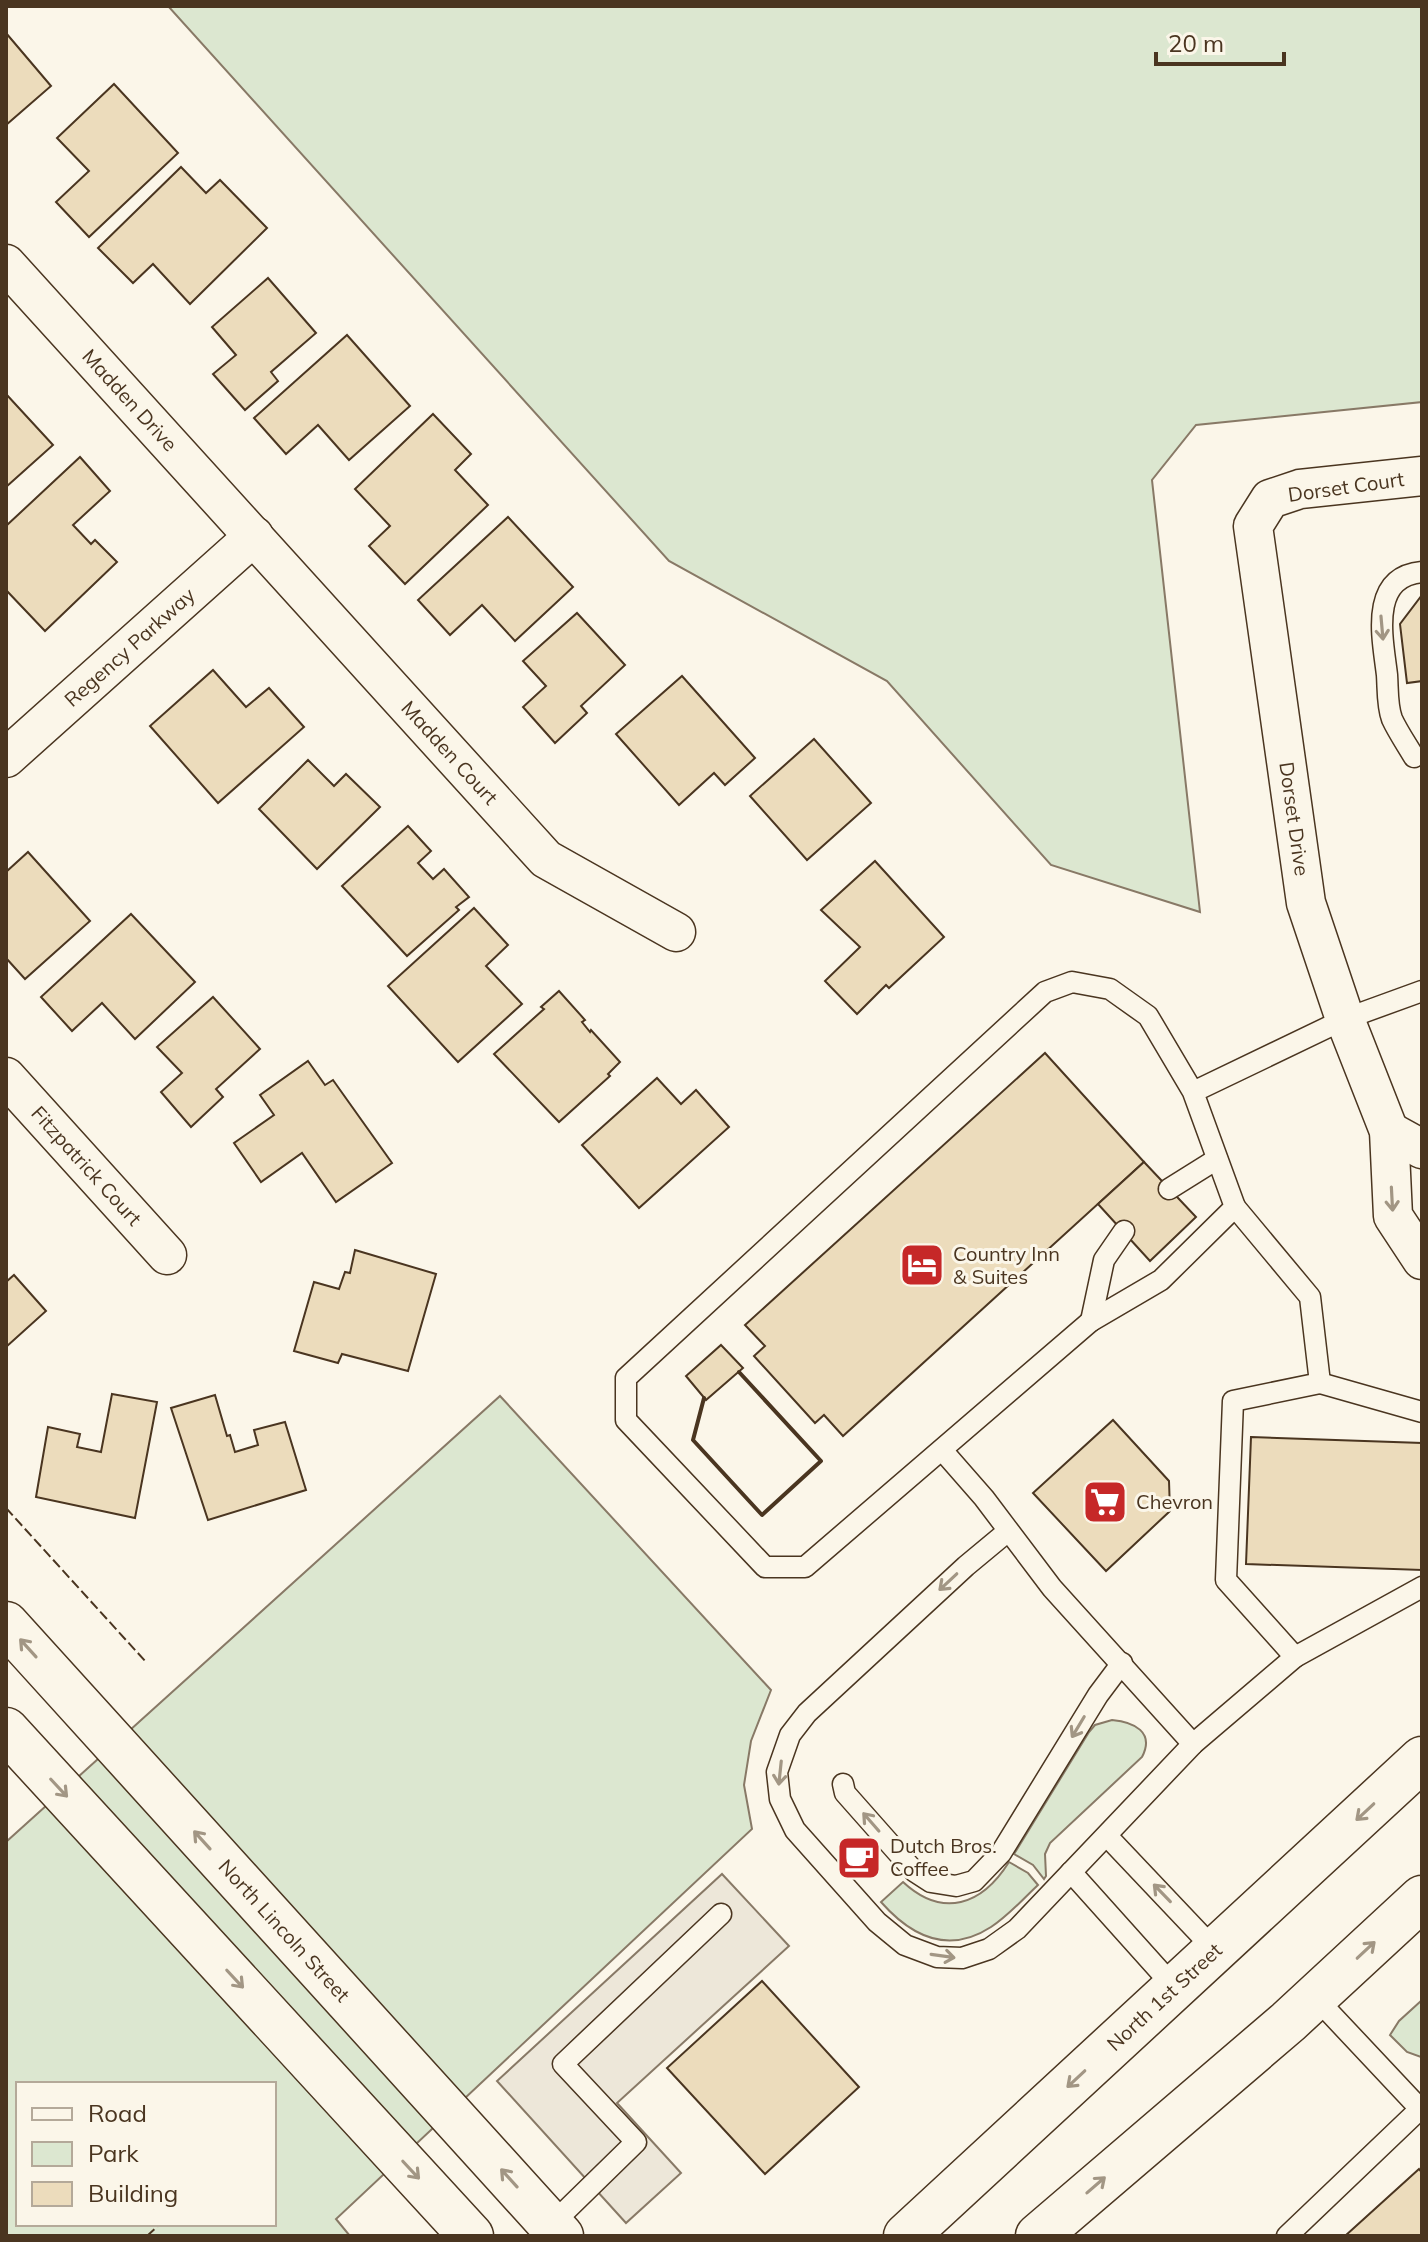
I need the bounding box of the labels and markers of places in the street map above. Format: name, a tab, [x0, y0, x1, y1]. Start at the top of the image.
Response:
hotel icon: Country Inn & Suites	[898, 1241, 946, 1289]
place label: Country Inn & Suites	[953, 1241, 1060, 1289]
supermarket icon: Chevron	[1081, 1478, 1129, 1526]
place label: Chevron	[1136, 1489, 1213, 1514]
place label: Dutch Bros. Coffee	[890, 1833, 997, 1881]
cafe icon: Dutch Bros. Coffee	[835, 1834, 883, 1882]

